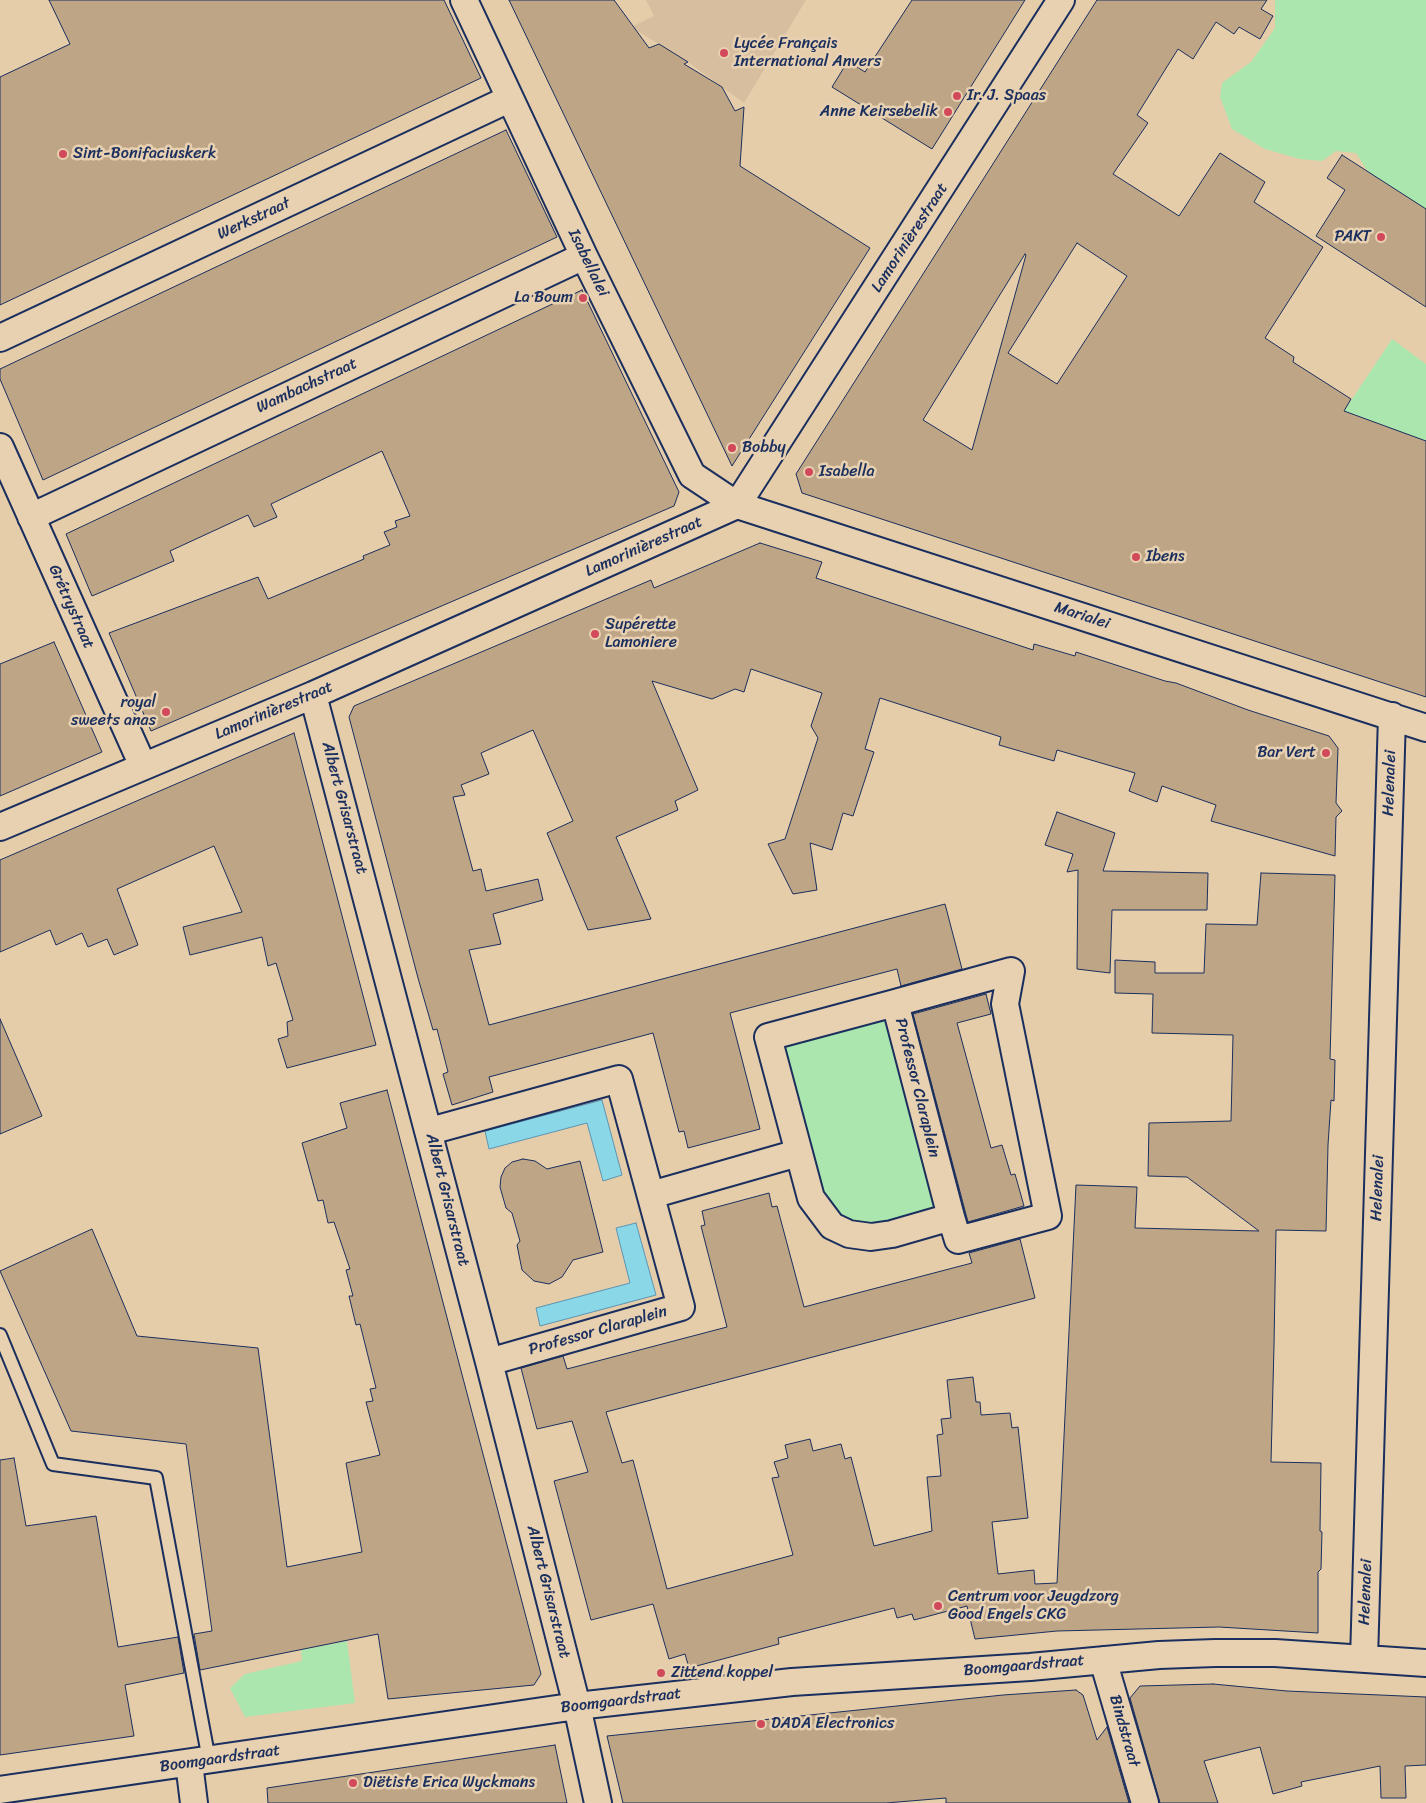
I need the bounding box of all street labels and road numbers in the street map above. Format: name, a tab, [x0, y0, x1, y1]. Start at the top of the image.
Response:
street label: Lamorinièrestraat	[868, 180, 952, 296]
street label: Werkstraat	[214, 194, 294, 244]
street label: Isabellalei	[563, 226, 613, 300]
street label: Wambachstraat	[254, 354, 360, 418]
street label: Lamorinièrestraat	[582, 513, 706, 581]
street label: Grétrystraat	[44, 562, 98, 652]
street label: Marialei	[1052, 598, 1112, 634]
street label: Lamorinièrestraat	[212, 677, 336, 745]
street label: Albert Grisarstraat	[317, 740, 371, 876]
street label: Helenalei	[1379, 750, 1401, 816]
street label: Professor Claraplein	[890, 1016, 944, 1160]
street label: Albert Grisarstraat	[421, 1132, 473, 1268]
street label: Helenalei	[1367, 1155, 1389, 1221]
street label: Professor Claraplein	[527, 1302, 669, 1360]
street label: Albert Grisarstraat	[522, 1524, 574, 1660]
street label: Helenalei	[1355, 1559, 1377, 1625]
street label: Boomgaardstraat	[963, 1651, 1085, 1681]
street label: Boomgaardstraat	[560, 1684, 682, 1718]
street label: Bindstraat	[1105, 1693, 1143, 1769]
street label: Boomgaardstraat	[159, 1741, 281, 1777]

